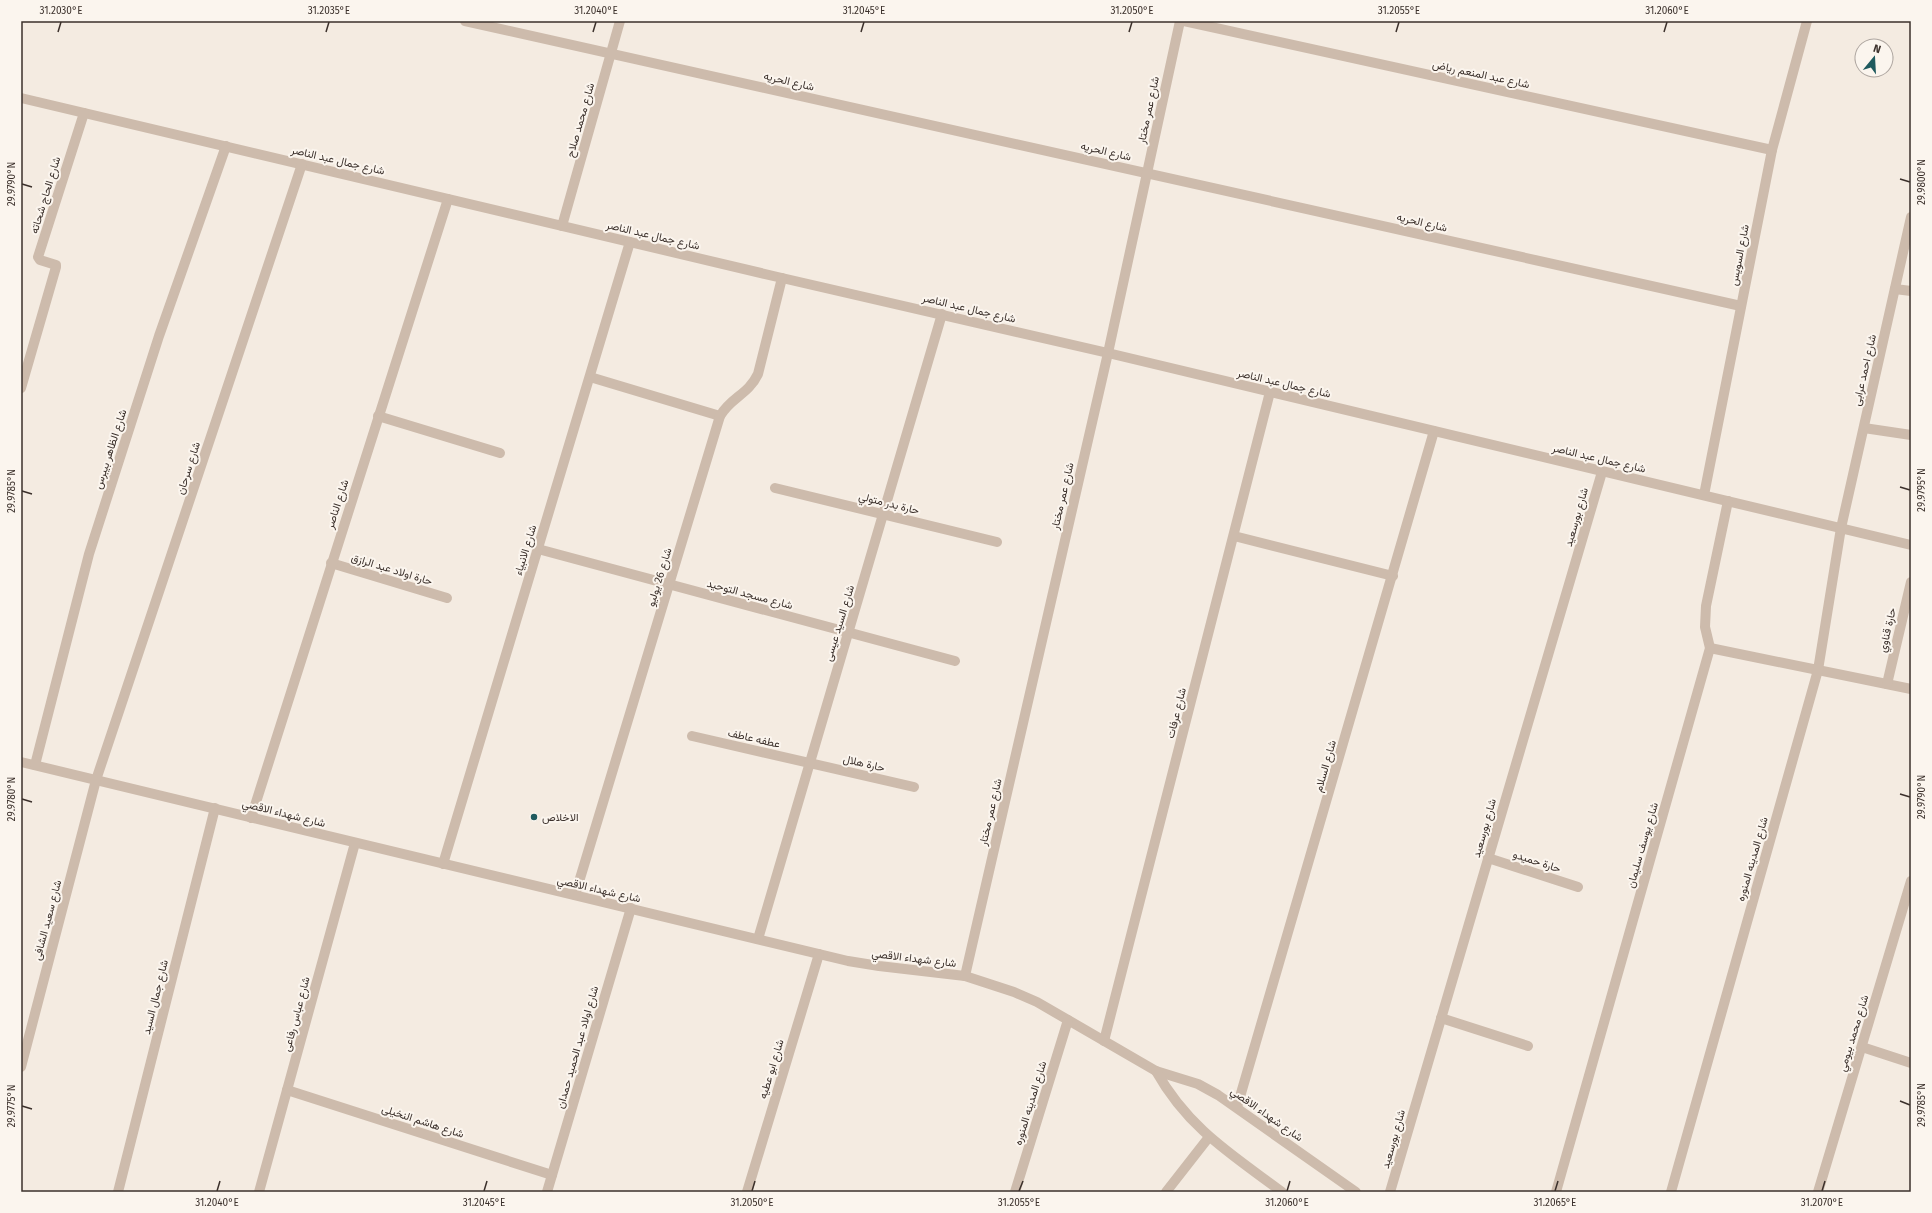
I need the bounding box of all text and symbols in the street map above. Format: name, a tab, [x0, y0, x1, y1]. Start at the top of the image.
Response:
text: 31.2030°E	[39, 5, 83, 17]
text: 31.2035°E	[308, 5, 350, 17]
text: 31.2040°E	[574, 5, 618, 17]
text: 31.2045°E	[843, 5, 885, 17]
text: 31.2050°E	[1110, 5, 1154, 17]
text: 31.2055°E	[1378, 5, 1420, 17]
text: 31.2060°E	[1645, 5, 1689, 17]
north arrow	[1854, 38, 1894, 78]
text: N	[1871, 42, 1882, 56]
street label: شارع عبد المنعم رياض	[1431, 58, 1531, 92]
street label: شارع الحريه	[762, 69, 816, 95]
street label: شارع عمر مختار	[1135, 75, 1163, 146]
street label: شارع محمد صلاح	[564, 81, 598, 159]
street label: شارع الحريه	[1079, 139, 1133, 165]
street label: شارع جمال عبد الناصر	[289, 143, 386, 179]
street label: شارع الحاج شحاته	[28, 155, 64, 236]
text: 29.9800°N	[1916, 159, 1928, 205]
text: 29.9790°N	[6, 162, 18, 206]
street label: شارع الحريه	[1395, 210, 1449, 236]
street label: شارع جمال عبد الناصر	[604, 218, 701, 254]
street label: شارع السويس	[1727, 223, 1753, 287]
street label: شارع جمال عبد الناصر	[920, 291, 1017, 327]
street label: شارع احمد عرابى	[1850, 333, 1880, 407]
street label: شارع جمال عبد الناصر	[1235, 366, 1332, 402]
street label: شارع الظاهر بيبرس	[91, 407, 131, 491]
street label: شارع سرحان	[174, 440, 204, 497]
street label: شارع جمال عبد الناصر	[1550, 441, 1647, 477]
street label: شارع عمر مختار	[1048, 461, 1078, 532]
text: 29.9795°N	[1916, 468, 1928, 512]
text: 29.9785°N	[6, 469, 18, 513]
street label: شارع الناصر	[323, 478, 353, 532]
street label: شارع بورسعيد	[1562, 486, 1592, 548]
street label: حارة بدر متولي	[857, 490, 921, 520]
street label: شارع الانبياء	[512, 523, 540, 577]
street label: شارع 26 يوليو	[644, 546, 676, 608]
street label: حارة اولاد عبد الرازق	[350, 551, 434, 588]
street label: شارع مسجد التوحيد	[705, 577, 794, 613]
street label: شارع السيد عيسى	[822, 583, 858, 663]
street label: حارة قناوي	[1876, 606, 1902, 654]
street label: شارع عرفات	[1164, 686, 1190, 740]
street label: عطفه عاطف	[726, 726, 782, 751]
street label: شارع السلام	[1312, 738, 1340, 794]
street label: حارة هلال	[842, 752, 886, 775]
text: 29.9790°N	[1916, 775, 1928, 819]
text: 29.9780°N	[6, 777, 18, 821]
street label: شارع عمر مختار	[976, 777, 1006, 848]
street label: شارع شهداء الاقصي	[240, 797, 327, 833]
street label: شارع بورسعيد	[1470, 797, 1500, 859]
street label: شارع يوسف سليمان	[1624, 800, 1662, 890]
place label: الاخلاص	[542, 811, 579, 824]
marker: الاخلاص	[529, 812, 539, 822]
street label: شارع المدينه المنوره	[1734, 815, 1772, 903]
street label: حارة حميدو	[1511, 848, 1562, 875]
street label: شارع شهداء الاقصي	[555, 874, 642, 908]
street label: شارع سعيد الشافى	[30, 878, 66, 962]
street label: شارع شهداء الاقصي	[870, 947, 957, 973]
street label: شارع جمال السيد	[140, 958, 172, 1036]
street label: شارع عباس رفاعى	[280, 975, 314, 1053]
street label: شارع اولاد عبد الحميد حمدان	[554, 984, 602, 1110]
street label: شارع محمد بيومي	[1836, 993, 1874, 1074]
street label: شارع ابو عطيه	[756, 1038, 788, 1101]
street label: شارع المدينه المنوره	[1011, 1059, 1051, 1147]
text: 29.9785°N	[1916, 1083, 1928, 1127]
text: 29.9775°N	[6, 1084, 18, 1128]
street label: شارع شهداء الاقصي	[1226, 1085, 1306, 1147]
street label: شارع هاشم النخيلى	[380, 1102, 466, 1142]
street label: شارع بورسعيد	[1379, 1108, 1409, 1170]
text: 31.2040°E	[195, 1197, 239, 1209]
text: 31.2045°E	[463, 1197, 505, 1209]
text: 31.2050°E	[730, 1197, 774, 1209]
text: 31.2055°E	[998, 1197, 1040, 1209]
text: 31.2060°E	[1265, 1197, 1309, 1209]
text: 31.2065°E	[1534, 1197, 1576, 1209]
text: 31.2070°E	[1801, 1197, 1843, 1209]

